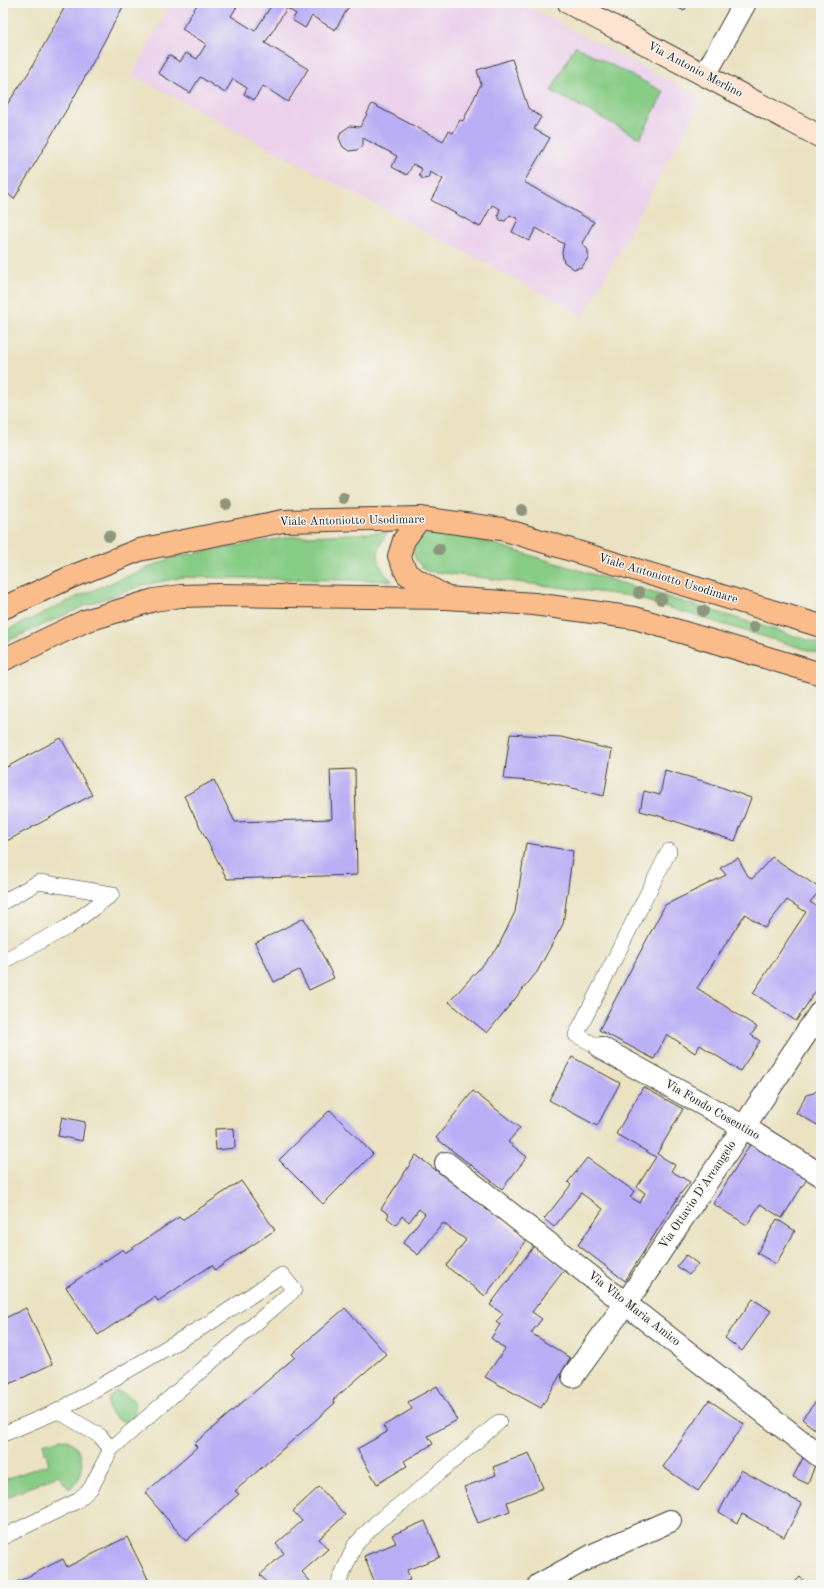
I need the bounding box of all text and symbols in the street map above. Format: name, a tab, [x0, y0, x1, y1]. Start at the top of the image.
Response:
street label: Via Antonio Merlino	[646, 40, 744, 100]
street label: Viale Antoniotto Usodimare	[279, 514, 425, 528]
street label: Viale Antoniotto Usodimare	[597, 552, 740, 606]
street label: Via Fondo Cosentino	[662, 1078, 762, 1142]
street label: Via Ottavio D'Arcangelo	[657, 1139, 739, 1251]
street label: Via Vito Maria Amico	[586, 1269, 682, 1349]

